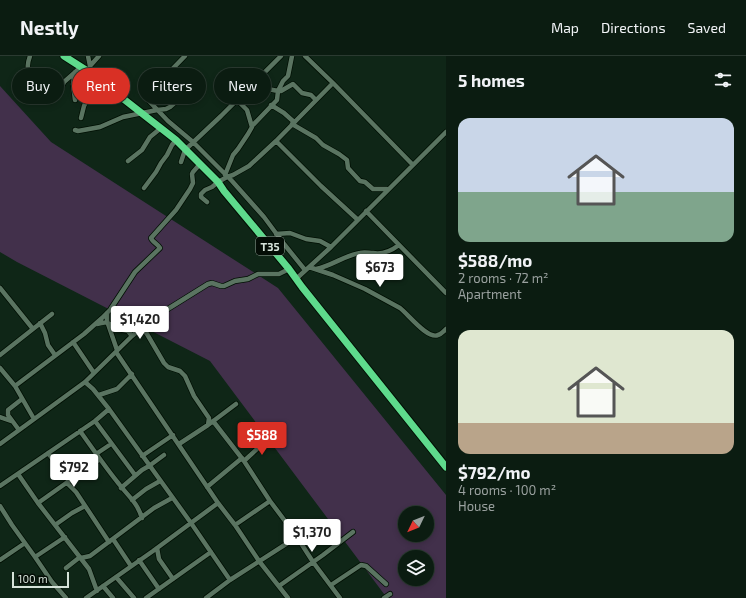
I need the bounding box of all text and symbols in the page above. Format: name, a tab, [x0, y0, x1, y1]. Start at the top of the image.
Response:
text: Nestly	[20, 16, 79, 39]
text: Map	[551, 19, 579, 36]
text: Directions	[601, 19, 666, 36]
text: Saved	[688, 19, 726, 36]
chip: Buy	[12, 68, 64, 104]
chip: Rent	[72, 68, 130, 104]
chip: Filters	[138, 68, 206, 104]
chip: New	[214, 68, 271, 104]
icon: filters	[712, 69, 734, 91]
text: 5 homes	[458, 70, 525, 90]
icon: home	[560, 144, 632, 216]
road number: T35	[256, 237, 284, 255]
text: $588/mo	[458, 250, 532, 270]
pin: $673	[356, 254, 404, 288]
text: $673	[365, 259, 395, 275]
text: 2 rooms · 72 m²	[458, 270, 549, 286]
text: Apartment	[458, 286, 522, 302]
pin: $1,420	[107, 306, 173, 340]
text: $1,420	[120, 311, 160, 327]
icon: home	[560, 356, 632, 428]
pin: $588	[238, 422, 286, 456]
text: $588	[247, 427, 277, 443]
pin: $792	[50, 454, 98, 488]
text: $792	[59, 459, 89, 475]
text: $792/mo	[458, 462, 531, 482]
text: 4 rooms · 100 m²	[458, 482, 556, 498]
text: House	[458, 498, 495, 514]
north arrow	[398, 506, 434, 542]
map controls	[398, 506, 434, 586]
pin: $1,370	[279, 519, 345, 553]
text: $1,370	[293, 524, 331, 540]
button: layers	[398, 550, 434, 586]
scale bar	[12, 570, 69, 589]
text: 100 m	[18, 572, 48, 585]

